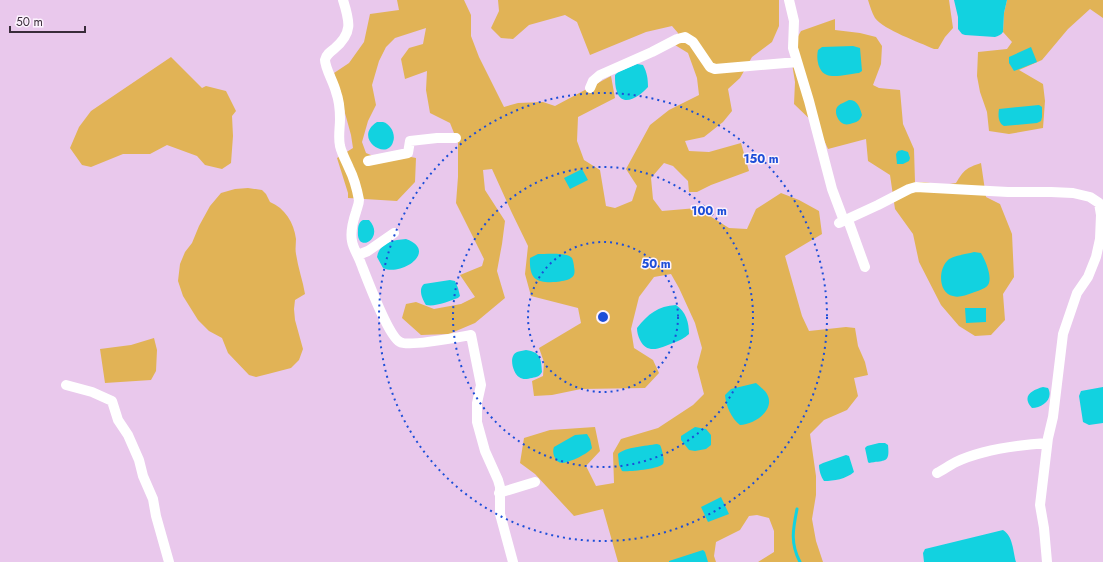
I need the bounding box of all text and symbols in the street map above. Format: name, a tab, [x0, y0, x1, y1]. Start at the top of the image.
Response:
scale bar	[10, 8, 85, 34]
text: 50 m	[16, 13, 43, 31]
text: 150 m	[743, 150, 779, 168]
text: 100 m	[691, 202, 727, 220]
text: 50 m	[641, 255, 671, 273]
centre of rings	[596, 310, 610, 324]

